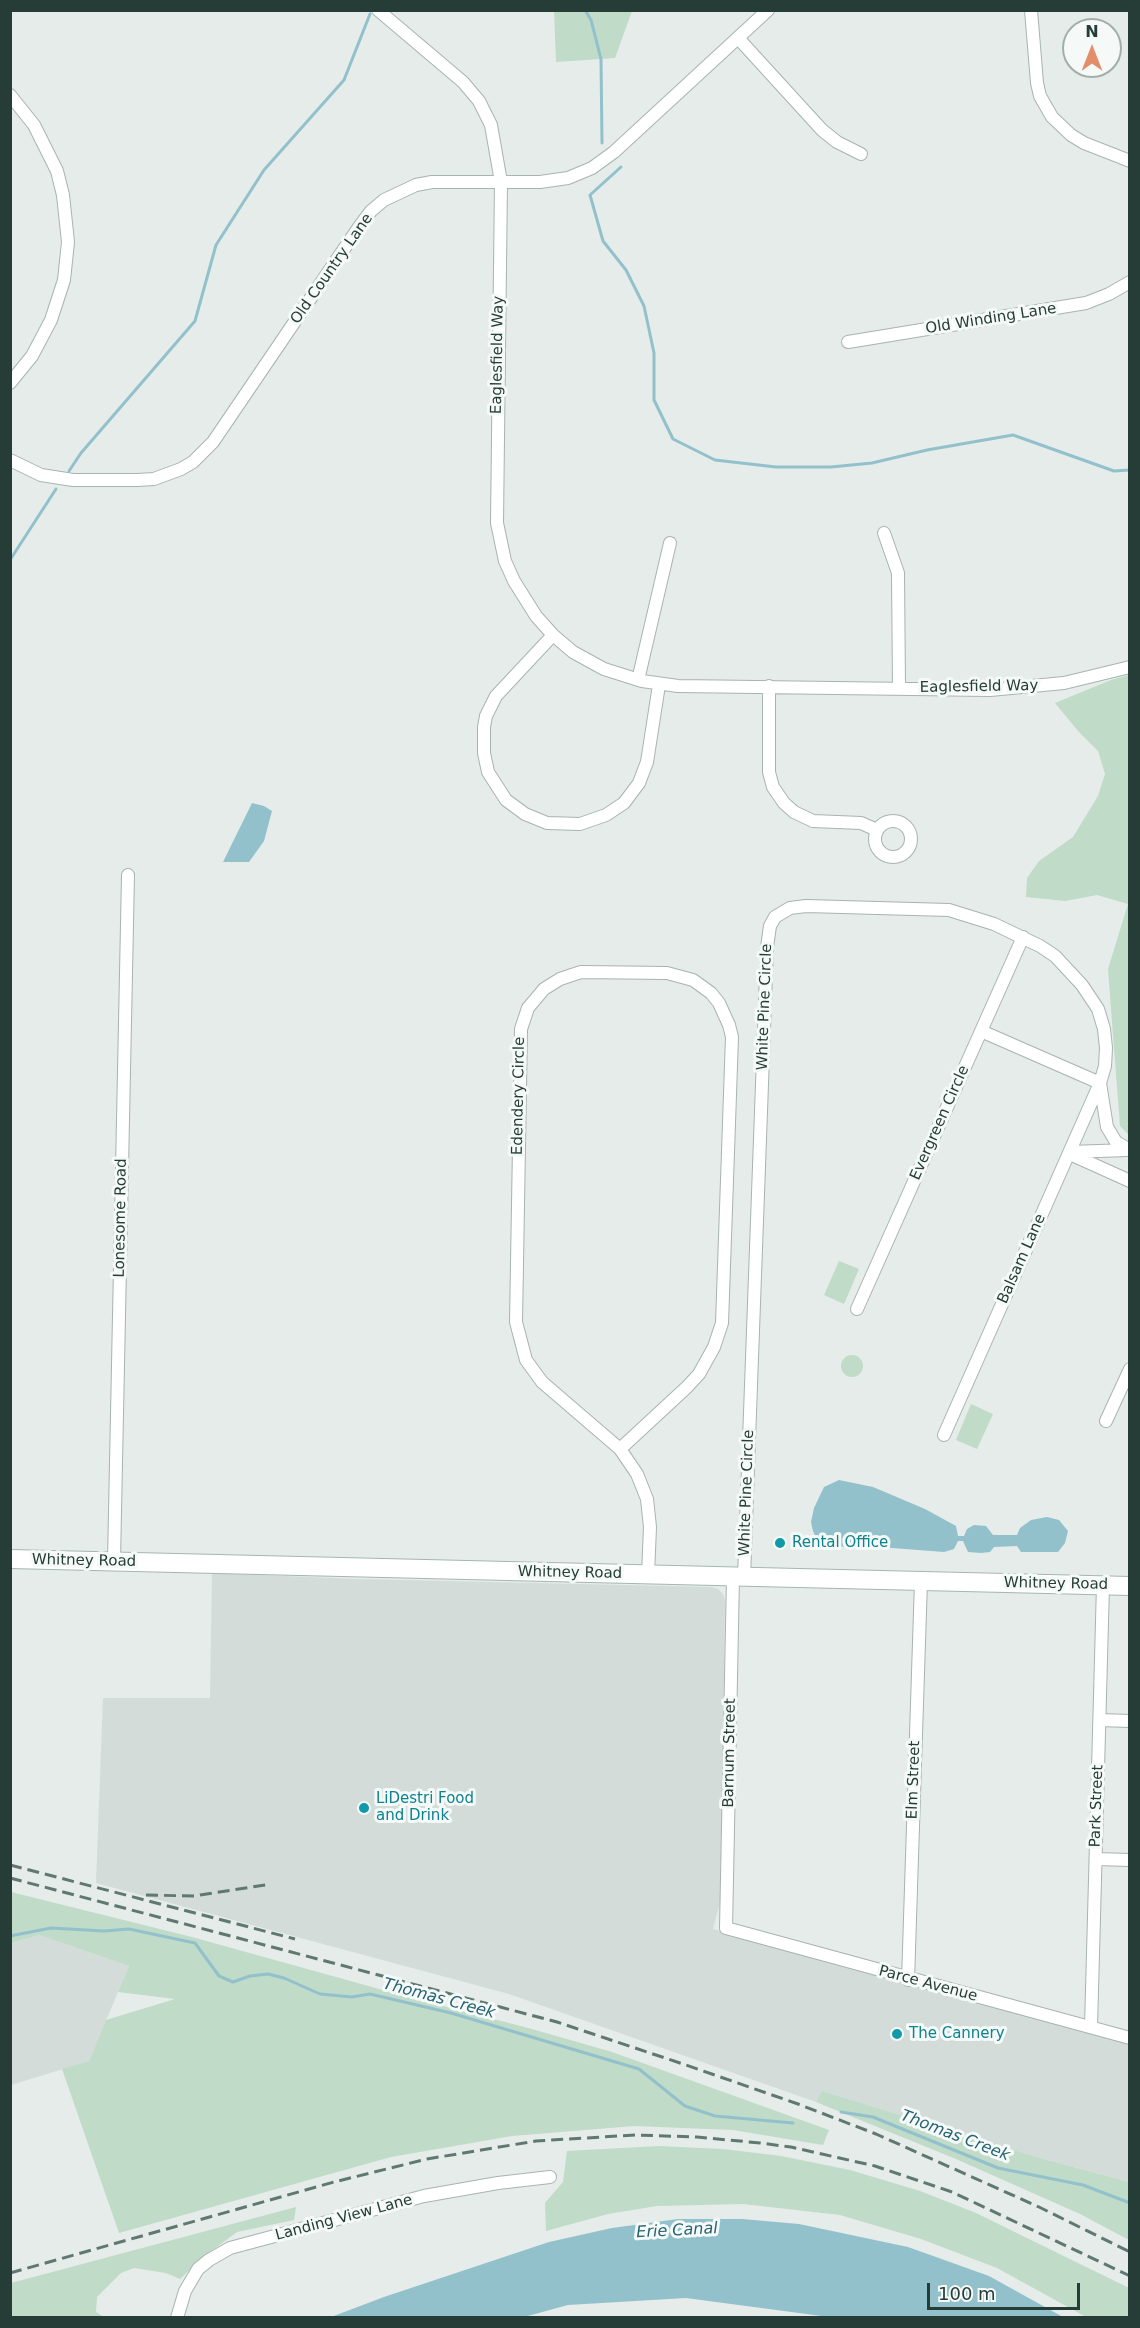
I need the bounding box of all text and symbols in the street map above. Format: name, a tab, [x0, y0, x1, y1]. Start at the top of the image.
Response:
north arrow	[1062, 18, 1122, 78]
text: N	[1085, 22, 1099, 41]
street label: Old Country Lane	[287, 210, 377, 328]
street label: Eaglesfield Way	[488, 296, 508, 414]
street label: Old Winding Lane	[924, 300, 1058, 338]
street label: Eaglesfield Way	[920, 677, 1038, 697]
street label: White Pine Circle	[754, 943, 776, 1071]
street label: Edendery Circle	[509, 1037, 529, 1155]
street label: Evergreen Circle	[907, 1063, 973, 1183]
street label: Lonesome Road	[111, 1158, 131, 1278]
street label: Balsam Lane	[994, 1211, 1050, 1307]
street label: White Pine Circle	[736, 1429, 758, 1557]
place label: Rental Office	[792, 1534, 888, 1552]
marker: Rental Office	[773, 1536, 787, 1550]
street label: Whitney Road	[32, 1551, 136, 1571]
street label: Whitney Road	[518, 1563, 622, 1583]
street label: Whitney Road	[1004, 1574, 1108, 1594]
street label: Barnum Street	[720, 1698, 740, 1808]
street label: Elm Street	[904, 1740, 924, 1820]
street label: Park Street	[1087, 1764, 1107, 1848]
place label: LiDestri Food and Drink	[376, 1790, 474, 1825]
marker: LiDestri Food and Drink	[357, 1801, 371, 1815]
street label: Parce Avenue	[877, 1962, 979, 2006]
water label: Thomas Creek	[381, 1975, 497, 2023]
place label: The Cannery	[909, 2025, 1005, 2043]
marker: The Cannery	[890, 2027, 904, 2041]
water label: Thomas Creek	[898, 2106, 1012, 2166]
street label: Landing View Lane	[273, 2191, 415, 2245]
water label: Erie Canal	[636, 2219, 718, 2243]
scale bar	[930, 2271, 1083, 2309]
text: 100 m	[938, 2283, 996, 2304]

